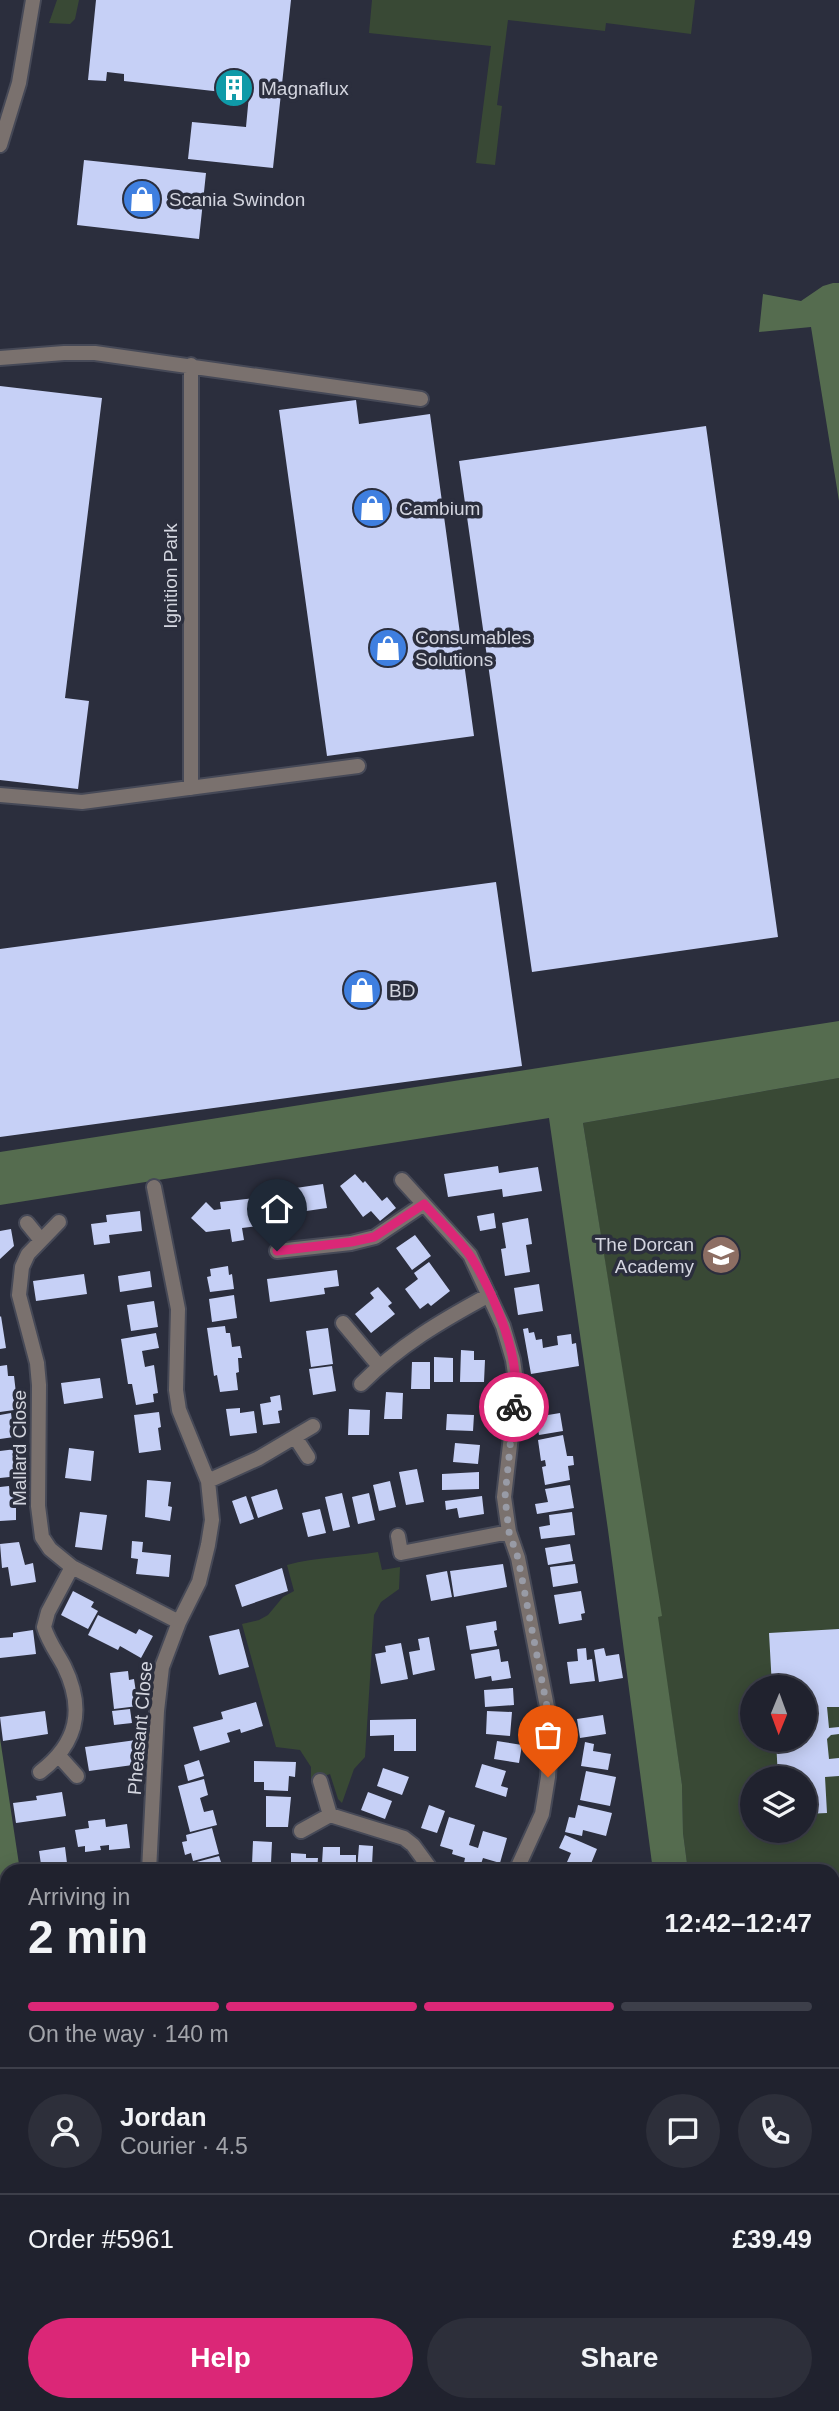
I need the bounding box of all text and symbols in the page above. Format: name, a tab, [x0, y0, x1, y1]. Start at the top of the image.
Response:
building icon: Magnaflux	[213, 67, 255, 109]
place label: Magnaflux	[261, 78, 349, 99]
shop icon: Scania Swindon	[121, 178, 163, 220]
place label: Scania Swindon	[169, 189, 305, 210]
shop icon: Cambium	[351, 487, 393, 529]
place label: Cambium	[399, 498, 480, 519]
street label: Ignition Park	[160, 523, 181, 629]
shop icon: Consumables Solutions	[367, 627, 409, 669]
place label: Consumables Solutions	[415, 627, 531, 670]
shop icon: BD	[341, 969, 383, 1011]
place label: BD	[389, 980, 415, 1001]
pin	[247, 1179, 307, 1251]
icon: home	[258, 1190, 296, 1228]
place label: The Dorcan Academy	[595, 1234, 694, 1277]
school or university icon: The Dorcan Academy	[700, 1234, 742, 1276]
courier	[479, 1372, 549, 1442]
icon: bike	[495, 1388, 533, 1426]
street label: Mallard Close	[9, 1390, 30, 1506]
street label: Pheasant Close	[124, 1660, 156, 1796]
north arrow	[740, 1675, 817, 1752]
map controls	[740, 1675, 817, 1843]
pin	[518, 1705, 578, 1777]
icon: bag	[529, 1716, 567, 1754]
button: layers	[740, 1766, 817, 1843]
text: Arriving in	[28, 1884, 130, 1910]
text: 12:42–12:47	[665, 1908, 812, 1938]
text: 2 min	[28, 1911, 148, 1963]
text: On the way · 140 m	[28, 2021, 229, 2047]
button: person	[28, 2094, 102, 2168]
button: chat	[646, 2094, 720, 2168]
button: phone	[738, 2094, 812, 2168]
text: Jordan	[120, 2102, 207, 2132]
text: Courier · 4.5	[120, 2133, 248, 2159]
text: Order #5961	[28, 2224, 174, 2254]
text: £39.49	[732, 2224, 812, 2254]
button: Help	[28, 2318, 413, 2398]
button: Share	[427, 2318, 812, 2398]

